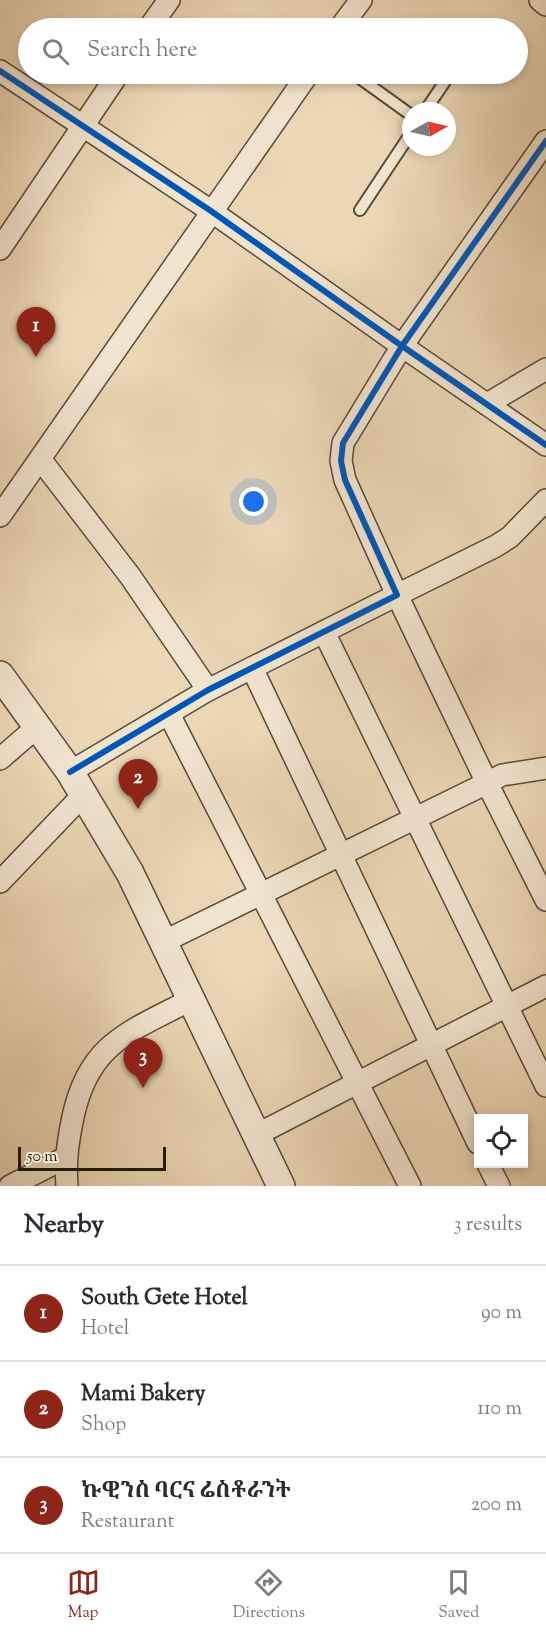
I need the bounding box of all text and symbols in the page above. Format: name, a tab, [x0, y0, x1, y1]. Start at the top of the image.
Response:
search box	[18, 18, 528, 84]
icon: search	[39, 35, 72, 68]
text: Search here	[87, 35, 197, 67]
north arrow	[402, 102, 456, 156]
pin: 1	[16, 308, 56, 357]
your location	[239, 487, 268, 516]
pin: 2	[118, 760, 158, 809]
pin: 3	[124, 1038, 162, 1088]
map controls	[474, 1114, 528, 1168]
button: locate	[474, 1114, 528, 1168]
scale bar	[18, 1144, 166, 1172]
text: 50 m	[27, 1146, 58, 1169]
text: Nearby	[24, 1207, 104, 1244]
text: 3 results	[453, 1211, 522, 1240]
text: South Gete Hotel	[81, 1283, 248, 1315]
text: 1	[40, 1299, 47, 1328]
text: 90 m	[481, 1299, 522, 1328]
text: Hotel	[81, 1315, 129, 1344]
text: Mami Bakery	[81, 1379, 206, 1411]
text: 2	[39, 1395, 48, 1424]
text: 110 m	[477, 1395, 522, 1424]
text: Shop	[81, 1411, 126, 1440]
text: ኩዊንስ ባርና ሬስቶራንት	[81, 1476, 290, 1508]
text: 3	[39, 1491, 48, 1520]
text: 200 m	[471, 1491, 522, 1520]
text: Restaurant	[81, 1508, 174, 1537]
tab: Map	[67, 1566, 100, 1625]
tab: Directions	[233, 1566, 305, 1625]
tab: Saved	[438, 1566, 479, 1625]

